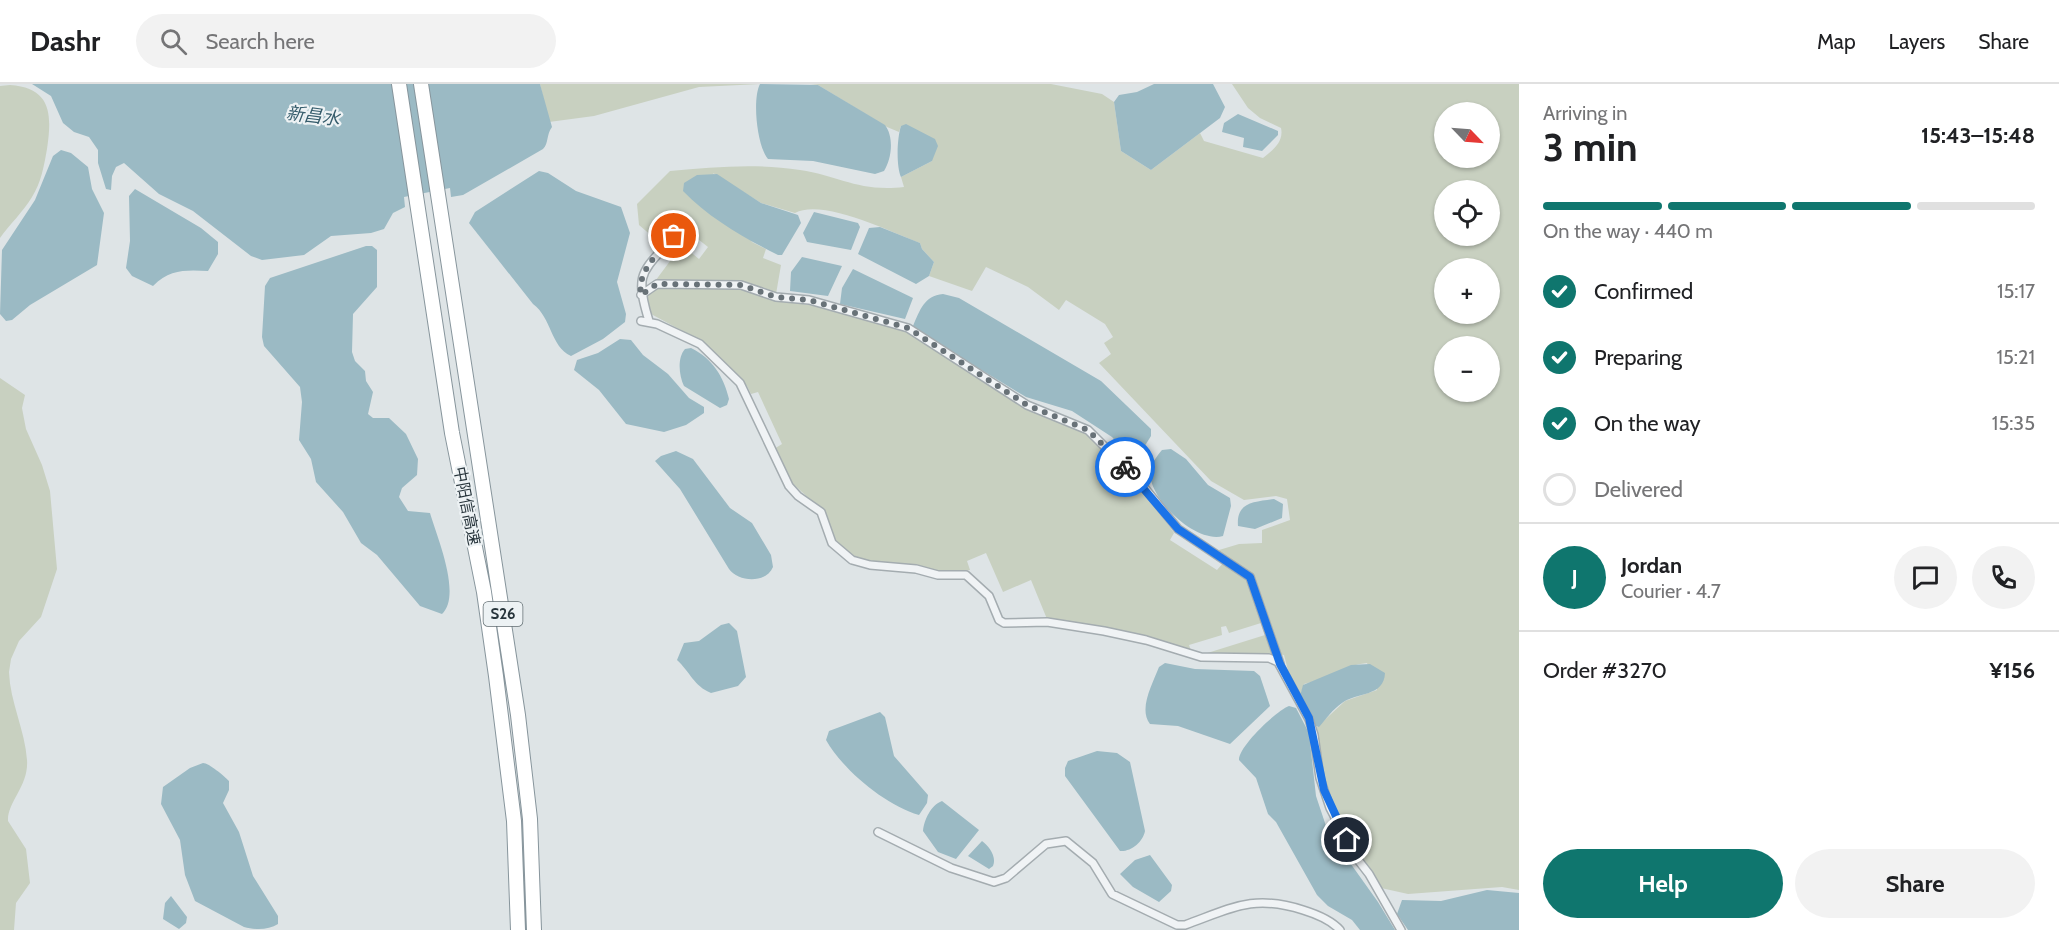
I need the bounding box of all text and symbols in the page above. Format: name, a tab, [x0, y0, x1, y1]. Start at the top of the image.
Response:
search box	[136, 14, 556, 68]
text: Dashr	[30, 24, 100, 58]
icon: search	[157, 25, 190, 58]
text: Search here	[205, 28, 315, 55]
text: Map	[1817, 29, 1856, 54]
text: Layers	[1889, 29, 1945, 54]
text: Share	[1978, 29, 2029, 54]
text: Arriving in	[1543, 101, 1627, 125]
water label: 新昌水	[285, 102, 342, 130]
north arrow	[1434, 102, 1500, 168]
map controls	[1434, 102, 1500, 402]
text: 15:43–15:48	[1921, 122, 2035, 149]
text: 3 min	[1543, 123, 1638, 171]
button: locate	[1434, 180, 1500, 246]
pin	[648, 210, 699, 261]
icon: bag	[657, 219, 690, 252]
text: On the way · 440 m	[1543, 219, 1713, 243]
button: +	[1434, 258, 1500, 324]
icon: check	[1543, 275, 1576, 308]
text: Confirmed	[1594, 278, 1693, 305]
text: 15:17	[1997, 279, 2035, 303]
button: −	[1434, 336, 1500, 402]
icon: check	[1543, 341, 1576, 374]
text: Preparing	[1594, 344, 1682, 371]
text: 15:21	[1997, 345, 2035, 369]
icon: check	[1543, 407, 1576, 440]
text: On the way	[1594, 410, 1701, 437]
text: 15:35	[1992, 411, 2035, 435]
courier	[1095, 437, 1155, 497]
icon: bike	[1109, 451, 1142, 484]
street label: 中阳信高速	[450, 465, 484, 547]
text: Delivered	[1594, 476, 1683, 503]
button: chat	[1894, 546, 1957, 609]
button: phone	[1972, 546, 2035, 609]
text: Jordan	[1621, 552, 1682, 579]
text: J	[1571, 564, 1578, 591]
text: Courier · 4.7	[1621, 579, 1721, 603]
road number: S26	[484, 602, 522, 626]
text: Order #3270	[1543, 657, 1667, 684]
text: ¥156	[1989, 657, 2035, 684]
pin	[1321, 814, 1372, 865]
icon: home	[1330, 823, 1363, 856]
button: Help	[1543, 849, 1783, 918]
button: Share	[1795, 849, 2035, 918]

